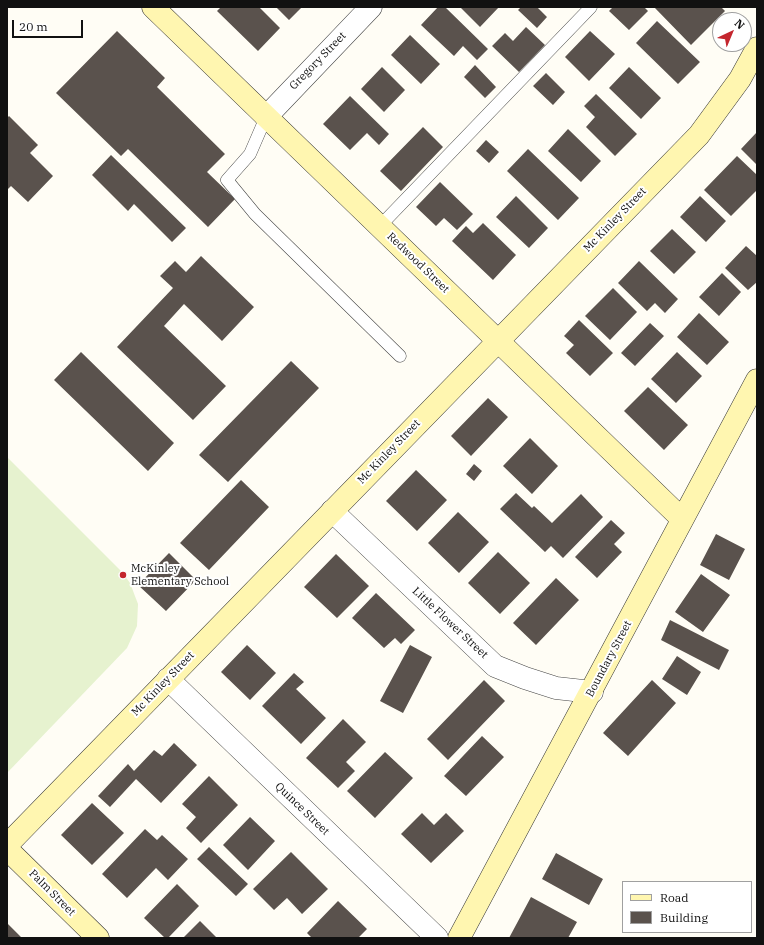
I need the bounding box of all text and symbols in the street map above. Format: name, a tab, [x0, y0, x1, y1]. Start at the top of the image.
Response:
scale bar	[14, 12, 85, 38]
north arrow	[712, 12, 752, 52]
text: N	[732, 16, 748, 32]
text: 20 m	[19, 19, 48, 34]
street label: Gregory Street	[287, 29, 349, 93]
street label: Mc Kinley Street	[581, 185, 649, 255]
street label: Redwood Street	[384, 230, 452, 296]
street label: Mc Kinley Street	[355, 417, 423, 487]
place label: McKinley Elementary School	[131, 562, 229, 588]
marker: McKinley Elementary School	[118, 570, 128, 580]
street label: Little Flower Street	[410, 585, 490, 661]
street label: Boundary Street	[583, 619, 635, 699]
street label: Mc Kinley Street	[129, 649, 197, 719]
street label: Quince Street	[272, 780, 332, 838]
street label: Palm Street	[26, 867, 78, 919]
legend	[622, 881, 752, 933]
text: Road	[660, 890, 689, 905]
text: Building	[660, 910, 708, 925]

